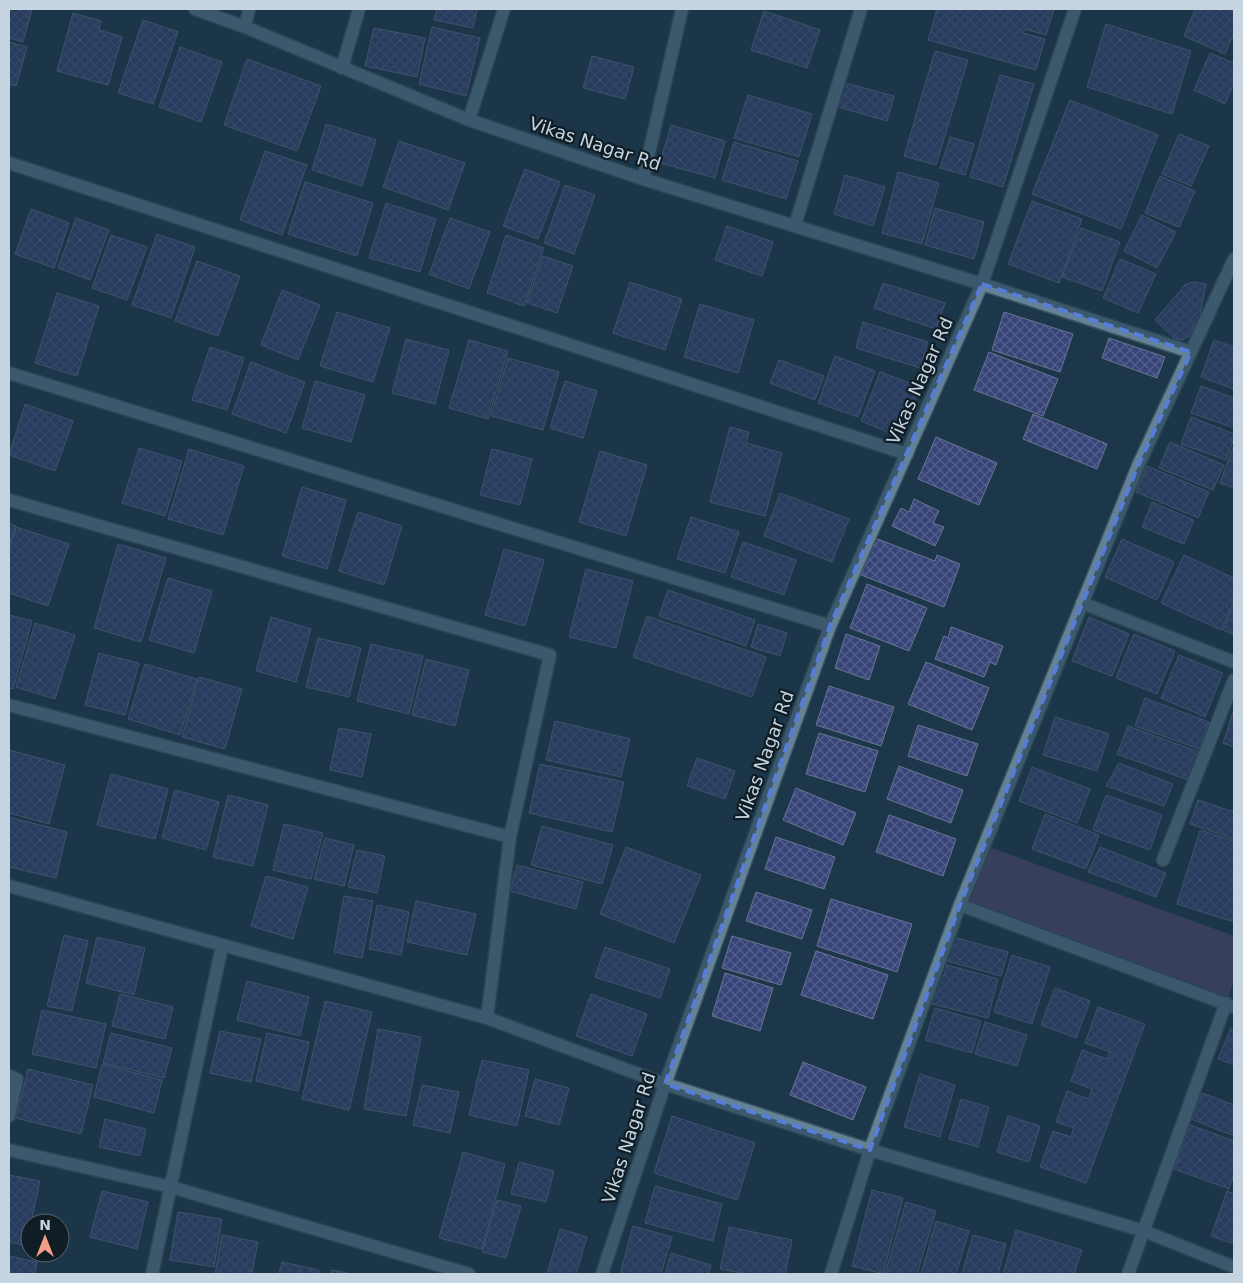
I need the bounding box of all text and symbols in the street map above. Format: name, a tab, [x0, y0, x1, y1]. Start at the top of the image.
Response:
street label: Vikas Nagar Rd	[527, 112, 664, 175]
street label: Vikas Nagar Rd	[882, 314, 957, 448]
street label: Vikas Nagar Rd	[731, 688, 798, 824]
street label: Vikas Nagar Rd	[597, 1069, 660, 1206]
north arrow	[20, 1213, 70, 1263]
text: N	[39, 1217, 51, 1233]

